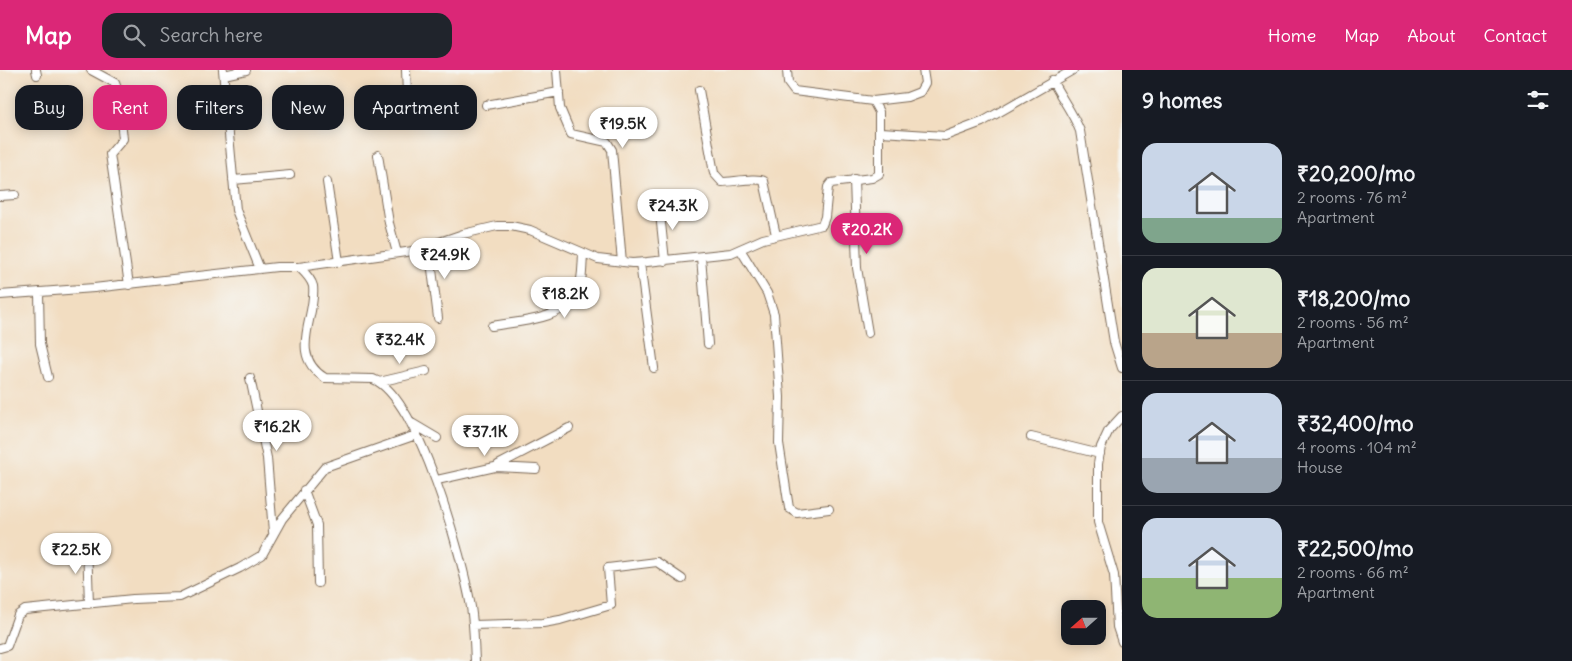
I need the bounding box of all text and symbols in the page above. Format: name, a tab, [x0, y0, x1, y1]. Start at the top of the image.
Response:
search box	[102, 13, 452, 58]
text: Map	[25, 20, 72, 50]
icon: search	[120, 21, 148, 49]
text: Search here	[160, 23, 263, 47]
text: Home	[1268, 24, 1316, 47]
text: Map	[1344, 24, 1379, 47]
text: About	[1407, 24, 1455, 47]
text: Contact	[1483, 24, 1547, 47]
chip: Buy	[15, 85, 83, 130]
chip: Rent	[93, 85, 167, 130]
chip: Filters	[177, 85, 262, 130]
chip: New	[272, 85, 344, 130]
chip: Apartment	[354, 85, 477, 130]
icon: filters	[1524, 86, 1552, 114]
text: 9 homes	[1142, 87, 1222, 114]
pin: ₹19.5K	[582, 106, 664, 149]
text: ₹19.5K	[600, 113, 646, 133]
text: ₹20,200/mo	[1297, 160, 1415, 187]
icon: home	[1182, 163, 1242, 223]
text: 2 rooms · 76 m²	[1297, 187, 1407, 207]
pin: ₹24.3K	[632, 189, 714, 231]
text: ₹24.3K	[648, 195, 698, 215]
text: Apartment	[1297, 207, 1375, 227]
pin: ₹20.2K	[826, 212, 908, 255]
text: ₹20.2K	[842, 219, 892, 239]
pin: ₹24.9K	[404, 238, 486, 280]
text: ₹24.9K	[420, 244, 470, 264]
pin: ₹18.2K	[524, 276, 606, 319]
text: ₹18.2K	[542, 283, 588, 303]
text: ₹18,200/mo	[1297, 285, 1410, 312]
icon: home	[1182, 288, 1242, 348]
text: 2 rooms · 56 m²	[1297, 312, 1409, 332]
pin: ₹32.4K	[359, 322, 441, 365]
text: ₹32.4K	[375, 329, 425, 349]
text: Apartment	[1297, 332, 1375, 352]
pin: ₹16.2K	[236, 410, 318, 452]
text: ₹32,400/mo	[1297, 410, 1414, 437]
icon: home	[1182, 413, 1242, 473]
pin: ₹37.1K	[444, 414, 526, 457]
text: ₹16.2K	[254, 416, 300, 436]
text: ₹37.1K	[463, 421, 508, 441]
text: 4 rooms · 104 m²	[1297, 437, 1417, 457]
text: House	[1297, 457, 1343, 477]
pin: ₹22.5K	[35, 532, 117, 575]
text: ₹22,500/mo	[1297, 535, 1414, 562]
icon: home	[1182, 538, 1242, 598]
text: ₹22.5K	[51, 539, 101, 559]
text: 2 rooms · 66 m²	[1297, 562, 1409, 582]
text: Apartment	[1297, 582, 1375, 602]
north arrow	[1061, 600, 1106, 645]
map controls	[1061, 600, 1106, 645]

